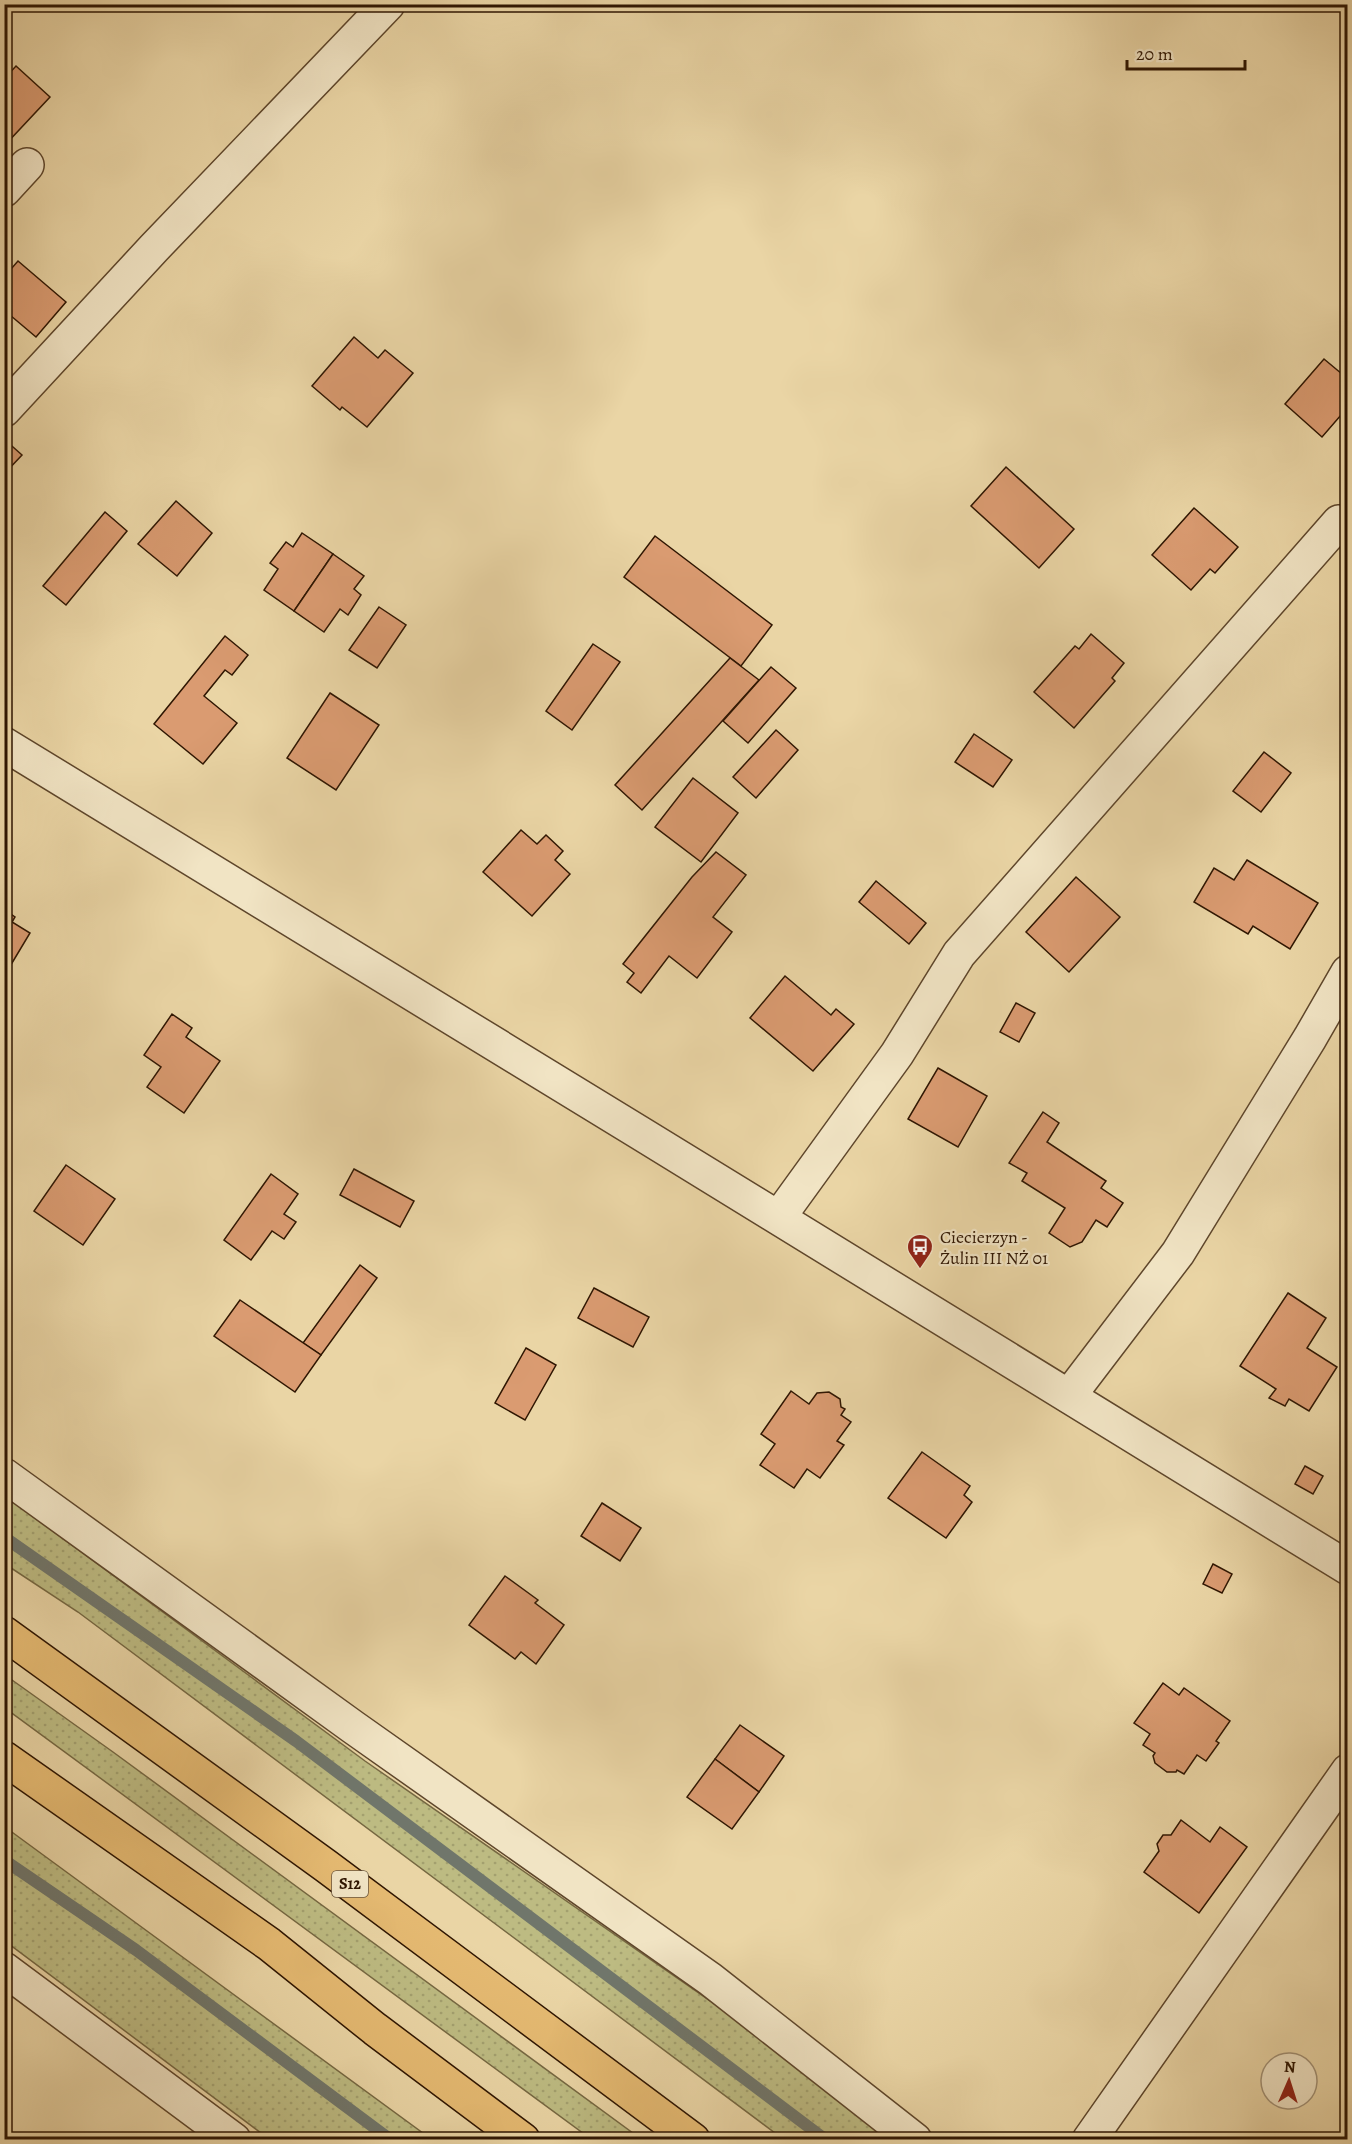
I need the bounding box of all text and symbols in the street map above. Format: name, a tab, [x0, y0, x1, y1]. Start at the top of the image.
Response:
scale bar	[1127, 33, 1246, 71]
text: 20 m	[1136, 42, 1173, 66]
place label: Ciecierzyn - Żulin III NŻ 01	[940, 1225, 1048, 1270]
bus stop icon: Ciecierzyn - Żulin III NŻ 01	[905, 1232, 935, 1270]
road number: S12	[332, 1871, 368, 1897]
north arrow	[1259, 2051, 1319, 2111]
text: N	[1283, 2056, 1296, 2078]

